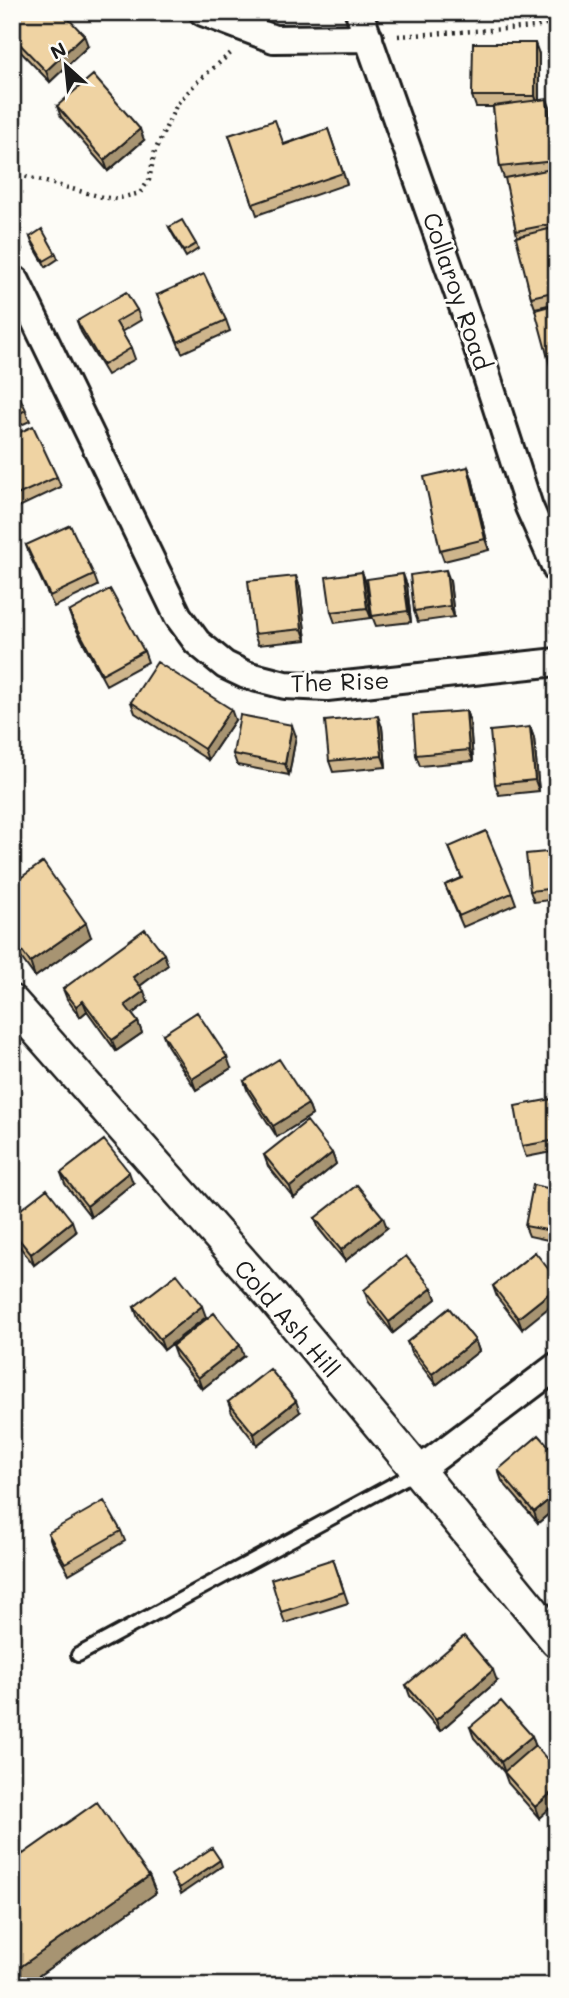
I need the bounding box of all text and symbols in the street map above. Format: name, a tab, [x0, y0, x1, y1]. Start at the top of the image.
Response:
north arrow	[32, 32, 102, 102]
text: N	[46, 36, 70, 65]
street label: Collaroy Road	[417, 208, 499, 374]
street label: The Rise	[290, 664, 390, 698]
street label: Cold Ash Hill	[228, 1253, 348, 1383]

